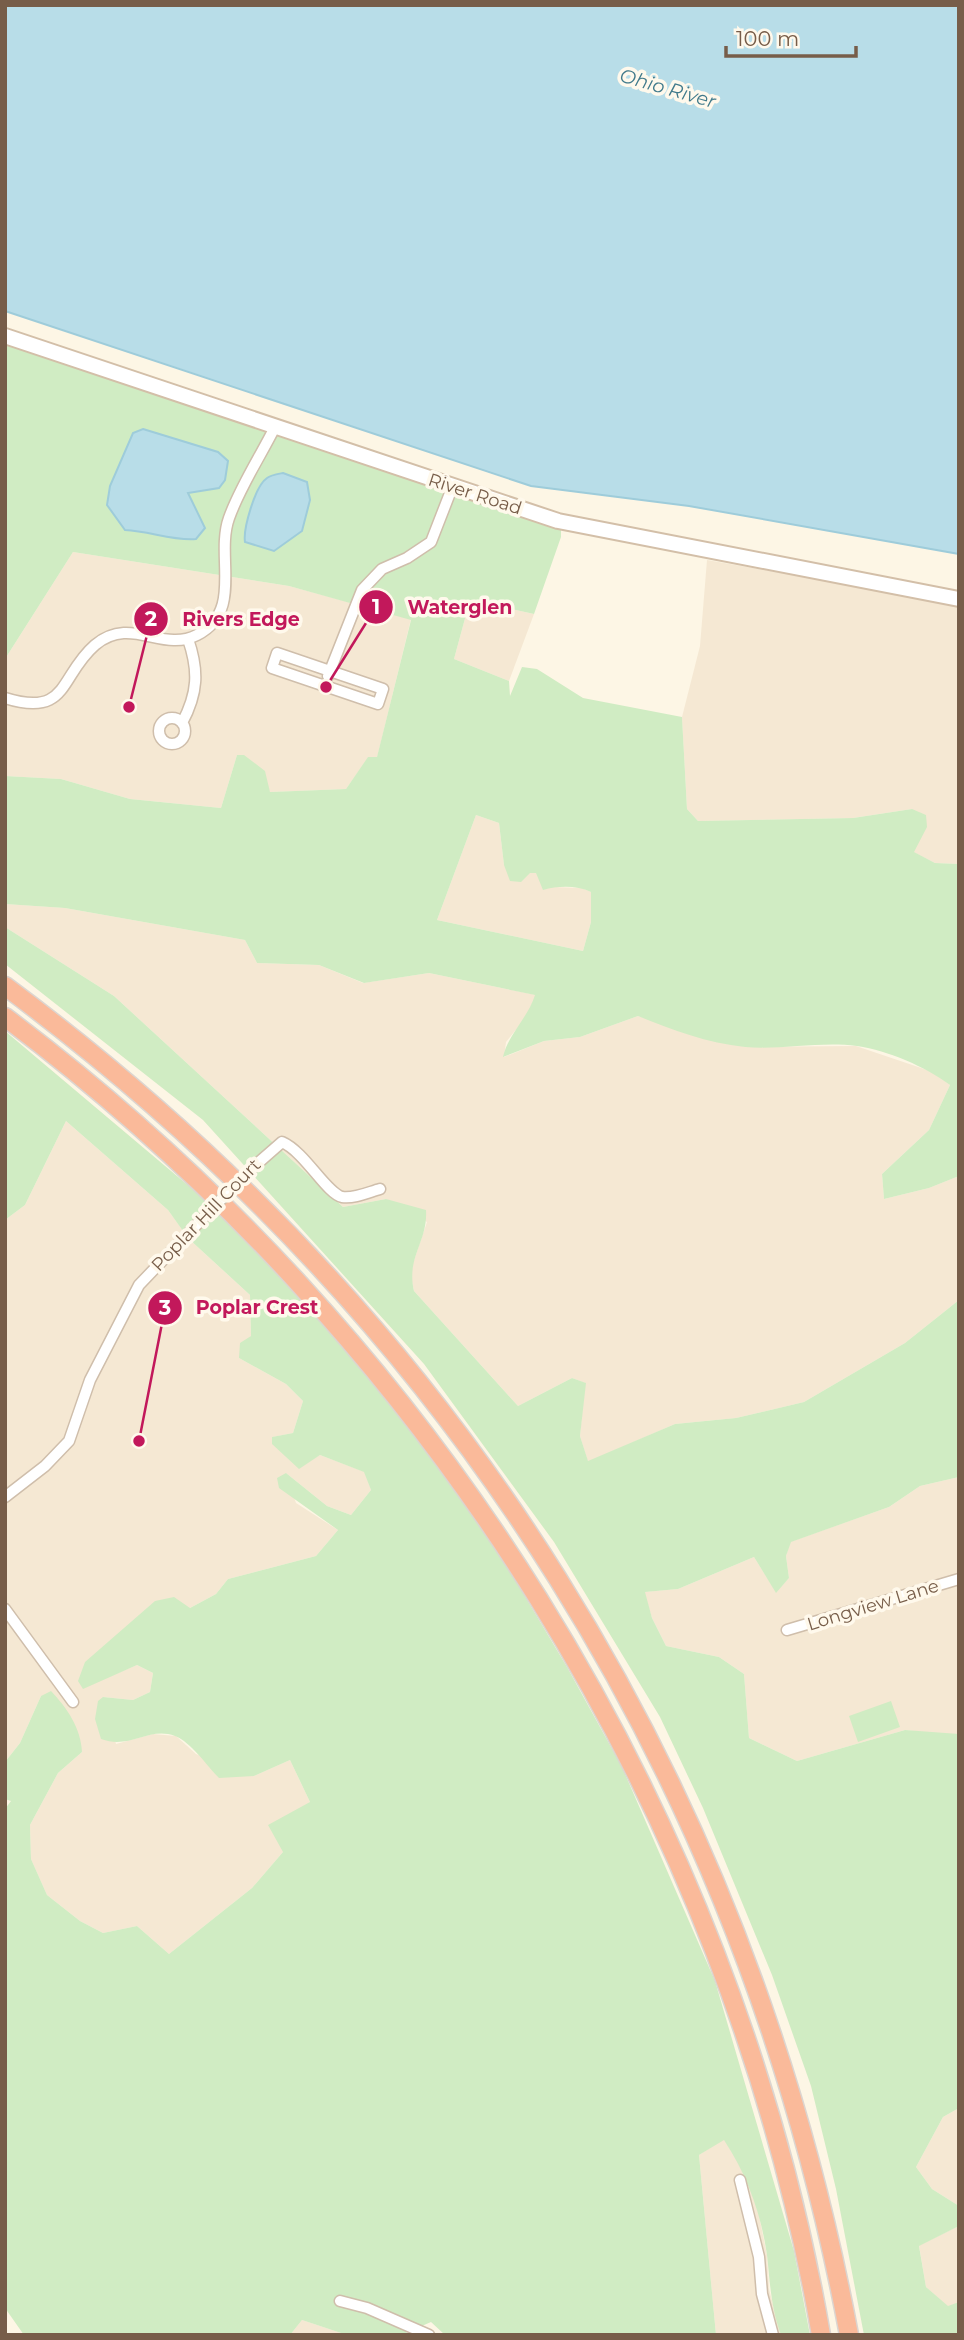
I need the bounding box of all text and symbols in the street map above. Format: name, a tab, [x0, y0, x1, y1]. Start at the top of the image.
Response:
scale bar	[726, 14, 856, 58]
text: 100 m	[736, 26, 799, 51]
water label: Ohio River	[617, 64, 719, 113]
street label: River Road	[425, 469, 525, 519]
callout: Waterglen	[359, 587, 527, 627]
text: 1	[372, 594, 380, 619]
text: Waterglen	[408, 596, 512, 619]
callout: Rivers Edge	[133, 599, 314, 639]
text: 2	[145, 606, 157, 631]
text: Rivers Edge	[182, 608, 300, 631]
street label: Poplar Hill Court	[147, 1154, 265, 1276]
callout: Poplar Crest	[147, 1288, 332, 1328]
text: 3	[158, 1295, 171, 1320]
text: Poplar Crest	[196, 1296, 318, 1319]
street label: Longview Lane	[805, 1575, 942, 1635]

